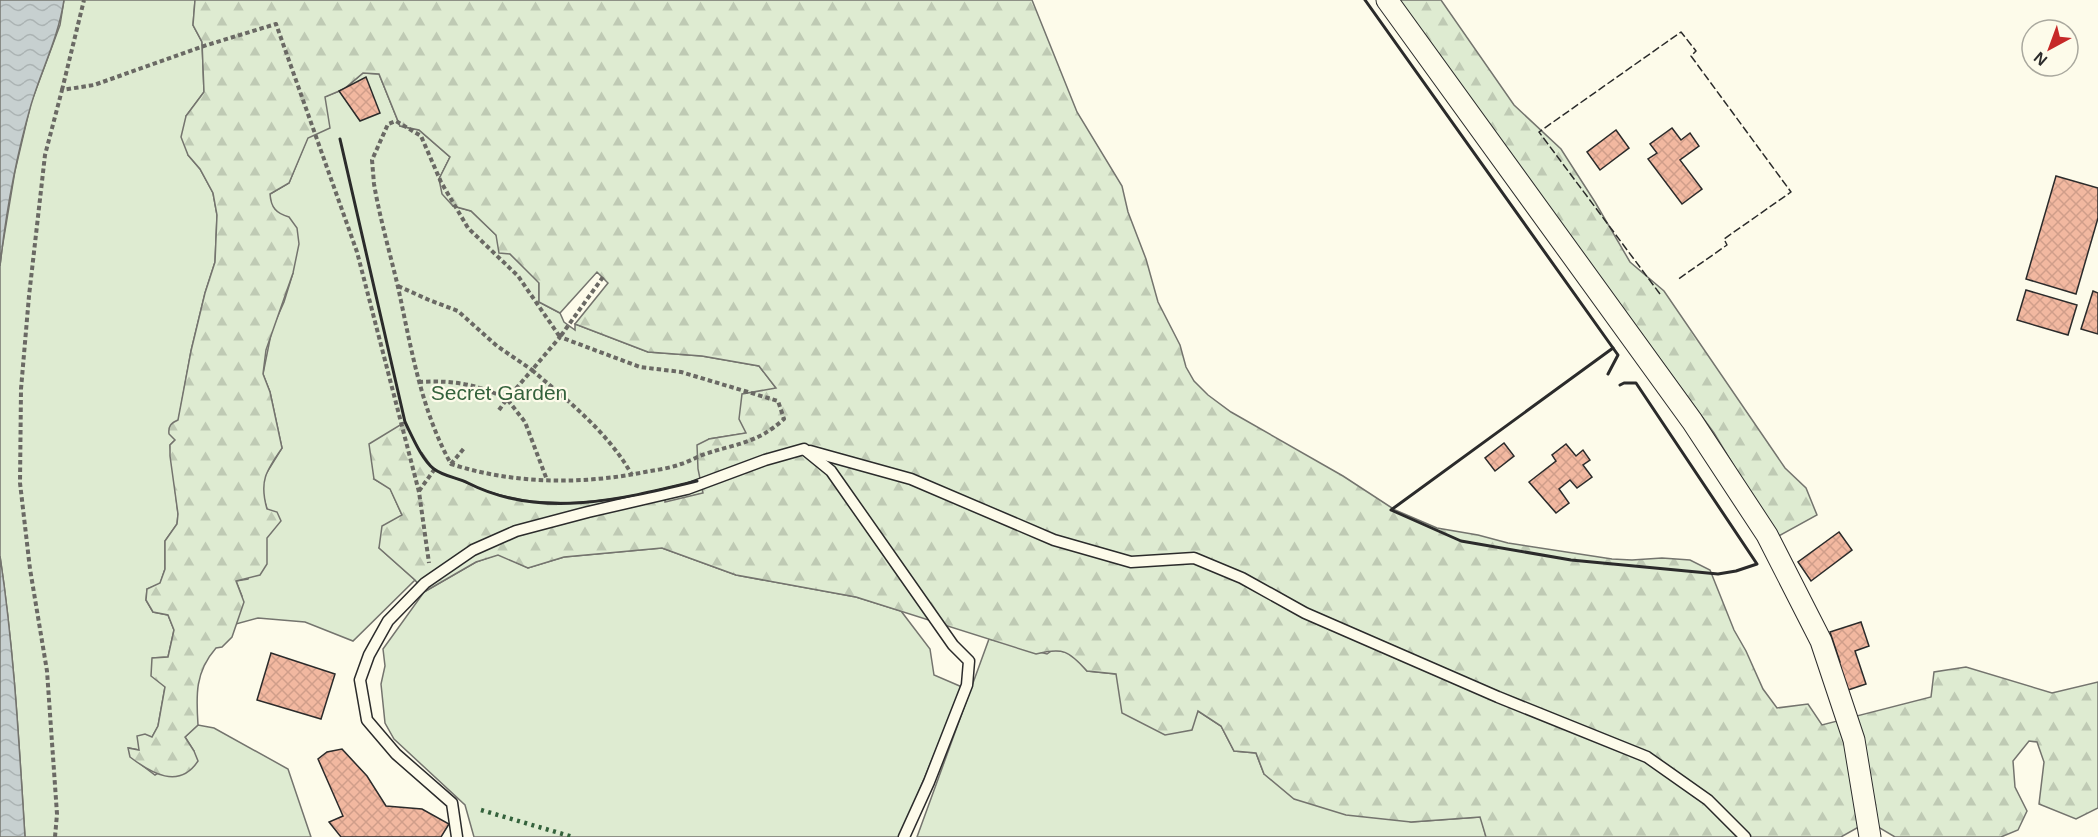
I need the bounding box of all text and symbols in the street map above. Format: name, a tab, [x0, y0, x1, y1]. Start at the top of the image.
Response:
north arrow	[2020, 18, 2080, 78]
text: N	[2031, 49, 2050, 69]
park label: Secret Garden	[431, 381, 567, 404]

